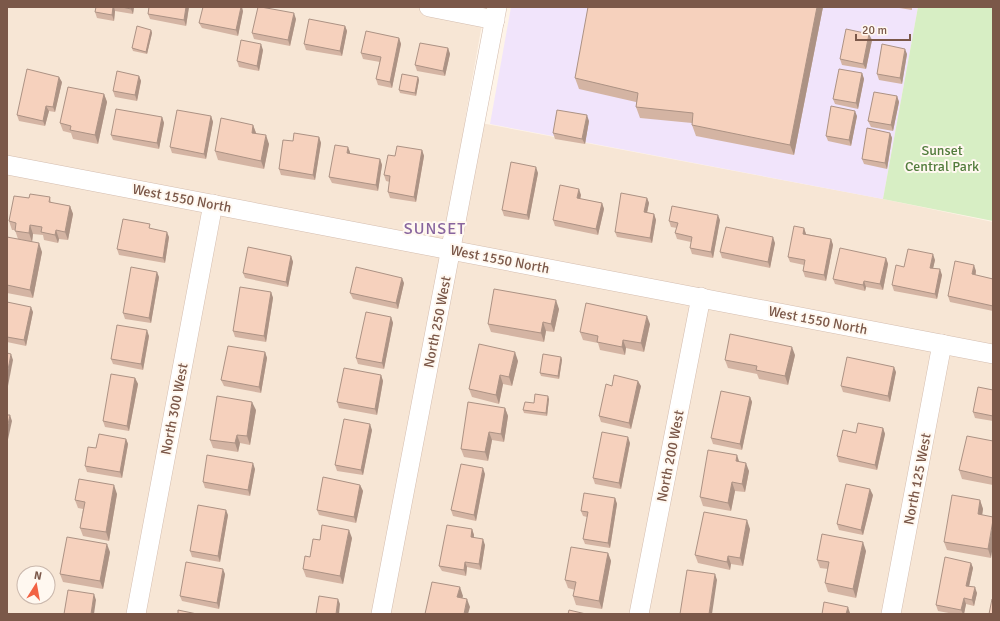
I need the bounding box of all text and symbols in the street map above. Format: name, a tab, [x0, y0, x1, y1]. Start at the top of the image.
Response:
scale bar	[856, 16, 910, 42]
text: 20 m	[862, 23, 887, 38]
park label: Sunset Central Park	[905, 142, 979, 175]
street label: West 1550 North	[131, 181, 233, 216]
district label: SUNSET	[404, 219, 466, 239]
street label: West 1550 North	[449, 242, 551, 277]
street label: North 250 West	[420, 275, 455, 369]
street label: West 1550 North	[767, 303, 869, 338]
street label: North 300 West	[157, 362, 192, 456]
street label: North 200 West	[653, 409, 688, 503]
street label: North 125 West	[900, 432, 935, 526]
north arrow	[16, 565, 56, 605]
text: N	[33, 569, 43, 583]

